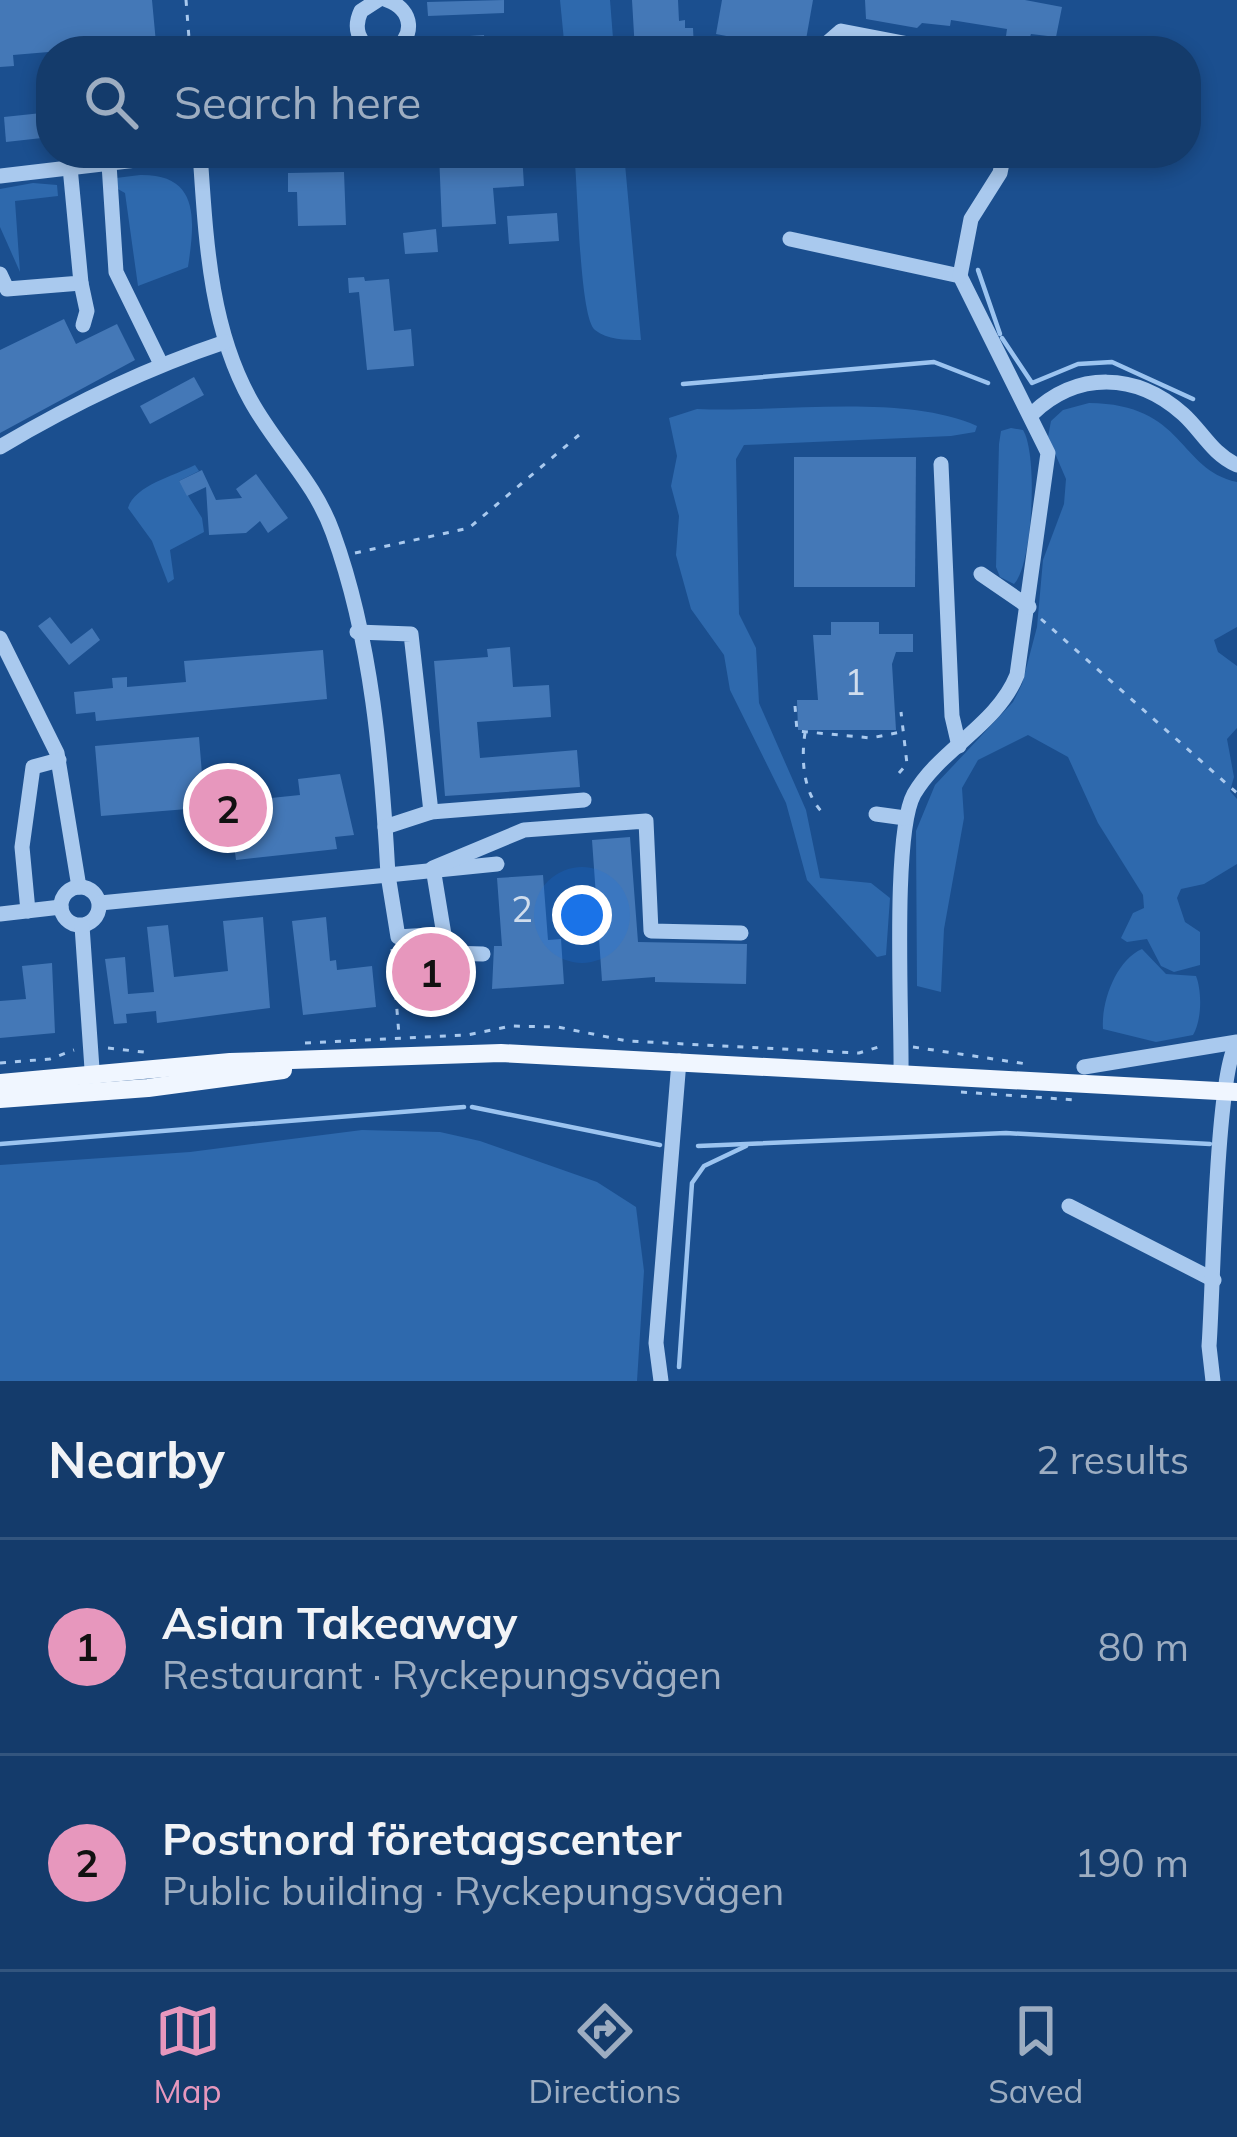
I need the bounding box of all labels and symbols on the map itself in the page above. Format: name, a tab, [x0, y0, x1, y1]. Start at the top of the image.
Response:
house number: 1	[844, 659, 866, 704]
pin: 2	[189, 763, 267, 853]
your location	[552, 885, 612, 945]
house number: 2	[511, 886, 533, 931]
pin: 1	[392, 927, 470, 1017]

